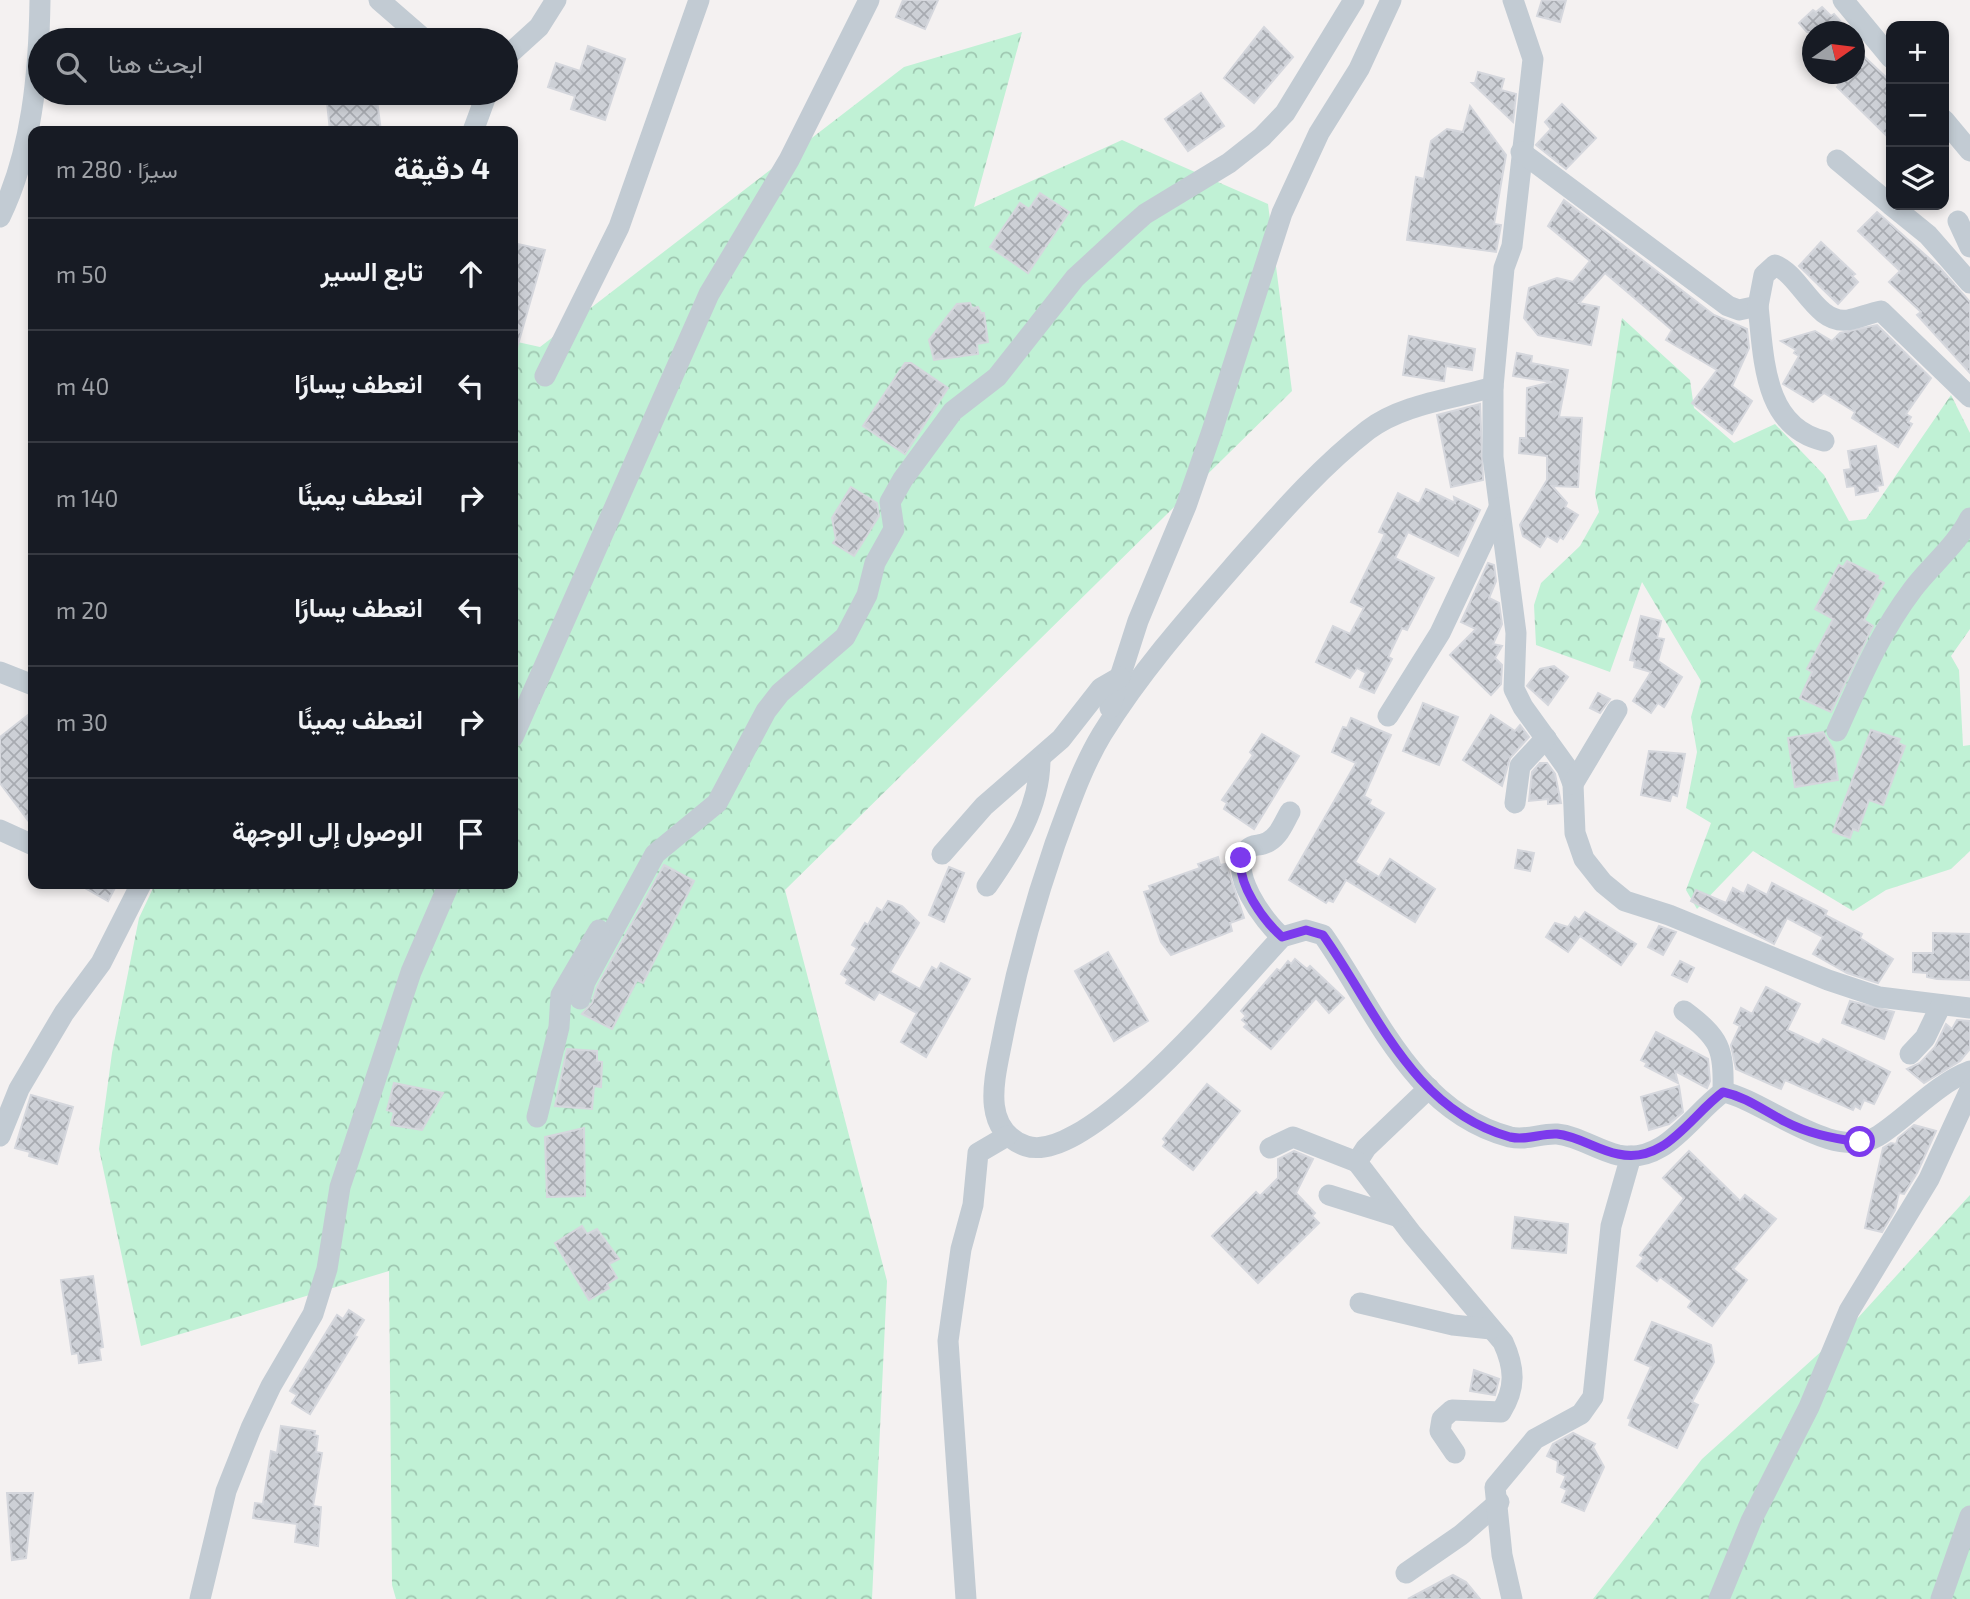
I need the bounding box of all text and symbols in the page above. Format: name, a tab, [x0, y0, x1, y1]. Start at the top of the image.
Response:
north arrow	[1802, 21, 1865, 84]
map controls	[1886, 21, 1949, 210]
button: +	[1886, 21, 1949, 84]
search box	[28, 28, 518, 105]
text: ابحث هنا	[108, 47, 203, 78]
icon: search	[52, 48, 90, 86]
button: −	[1886, 84, 1949, 147]
button: layers	[1886, 147, 1949, 210]
text: 4 دقيقة	[394, 149, 490, 185]
text: سيرًا · 280 m	[56, 155, 178, 183]
text: تابع السير	[320, 255, 423, 286]
icon: ahead	[452, 255, 490, 293]
text: 50 m	[56, 260, 108, 288]
text: انعطف يسارًا	[294, 367, 423, 398]
icon: left	[452, 367, 490, 405]
text: 40 m	[56, 372, 109, 400]
text: انعطف يمينًا	[298, 479, 423, 510]
icon: right	[452, 479, 490, 517]
text: 140 m	[56, 484, 118, 512]
text: انعطف يسارًا	[294, 591, 423, 622]
icon: left	[452, 591, 490, 629]
text: 20 m	[56, 596, 108, 624]
text: انعطف يمينًا	[298, 703, 423, 734]
icon: right	[452, 703, 490, 741]
text: 30 m	[56, 708, 108, 736]
text: الوصول إلى الوجهة	[232, 815, 423, 846]
icon: arrive	[452, 815, 490, 853]
route end	[1225, 842, 1256, 873]
route start	[1844, 1126, 1875, 1157]

